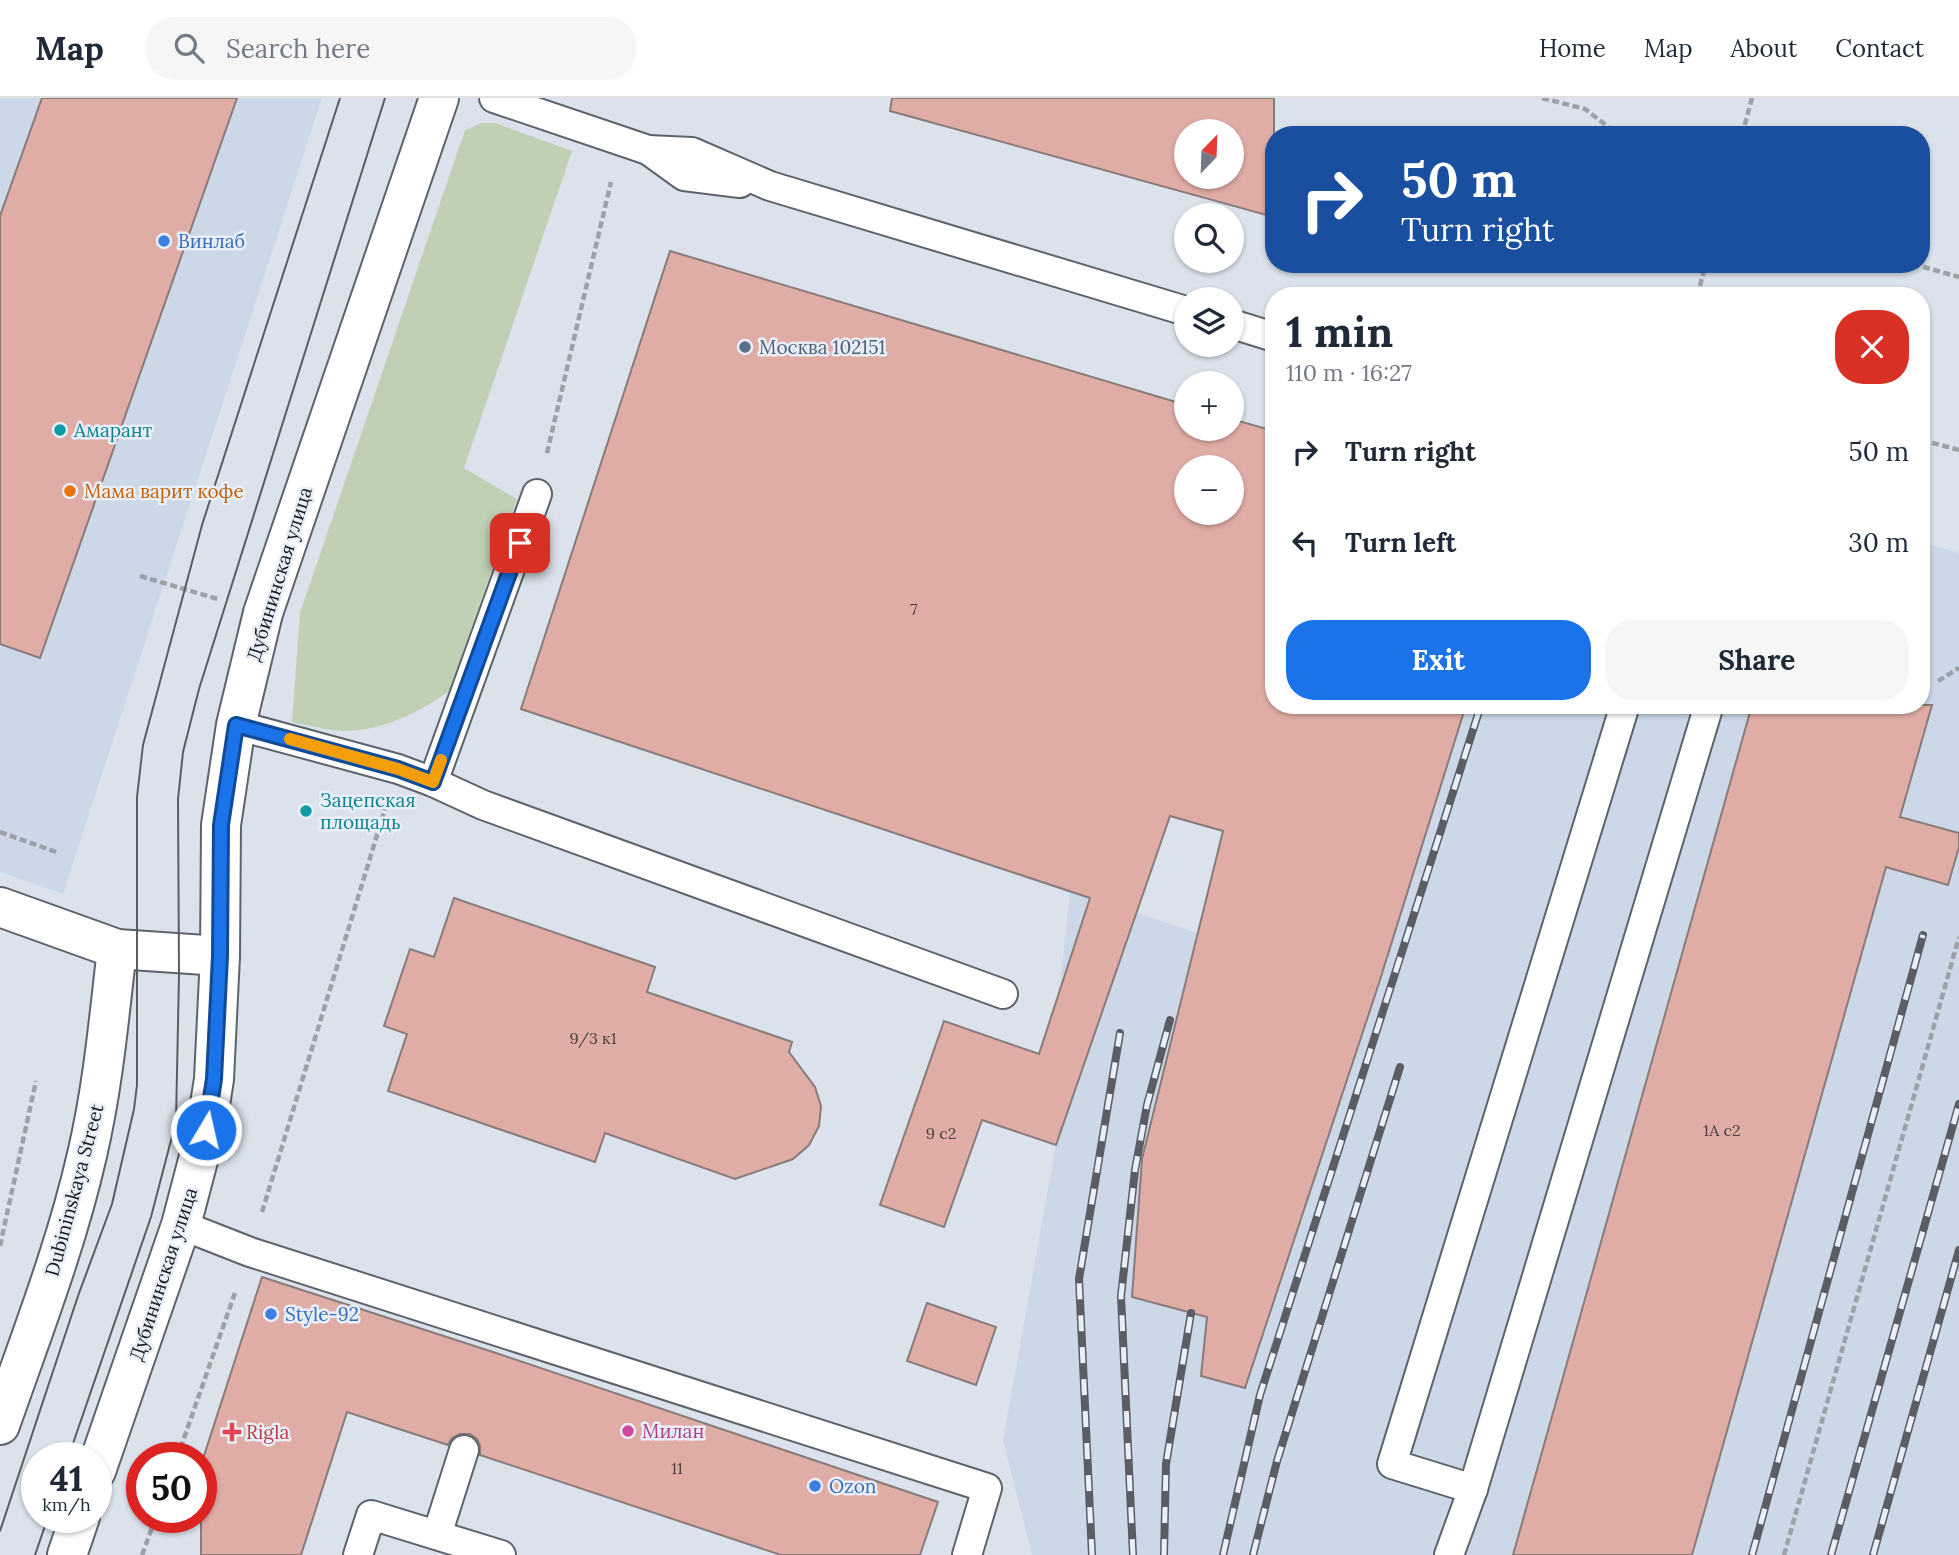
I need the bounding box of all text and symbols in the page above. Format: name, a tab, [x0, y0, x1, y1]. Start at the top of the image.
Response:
search box	[146, 17, 636, 80]
text: Map	[35, 27, 104, 69]
icon: search	[170, 29, 208, 67]
text: Search here	[226, 32, 370, 65]
text: Home	[1539, 33, 1606, 64]
text: Map	[1644, 33, 1693, 64]
text: About	[1731, 33, 1797, 64]
text: Contact	[1835, 33, 1924, 64]
north arrow	[1174, 119, 1244, 189]
map controls	[1174, 119, 1244, 525]
text: 50 m	[1401, 148, 1517, 210]
icon: right	[1286, 154, 1377, 245]
button: search	[1174, 203, 1244, 273]
text: Turn right	[1401, 209, 1554, 250]
place label: Винлаб	[178, 229, 245, 253]
marker: Винлаб	[156, 233, 172, 249]
button: layers	[1174, 287, 1244, 357]
text: 1 min	[1286, 305, 1393, 359]
button: close	[1835, 310, 1909, 384]
place label: Москва 102151	[759, 335, 886, 359]
marker: Москва 102151	[737, 339, 753, 355]
text: 110 m · 16:27	[1286, 358, 1412, 387]
button: +	[1174, 371, 1244, 441]
place label: Амарант	[73, 418, 152, 442]
marker: Амарант	[52, 422, 68, 438]
icon: right	[1286, 433, 1324, 471]
text: Turn right	[1345, 435, 1476, 468]
text: 50 m	[1849, 435, 1909, 468]
button: −	[1174, 455, 1244, 525]
place label: Мама варит кофе	[84, 479, 244, 503]
marker: Мама варит кофе	[62, 483, 78, 499]
street label: Дубининская улица	[241, 484, 317, 664]
pin	[490, 513, 550, 573]
icon: arrive	[501, 524, 539, 562]
icon: left	[1286, 524, 1324, 562]
text: Turn left	[1345, 526, 1456, 559]
text: 30 m	[1848, 526, 1909, 559]
house number: 7	[910, 599, 918, 619]
button: Exit	[1286, 620, 1591, 700]
button: Share	[1605, 620, 1909, 700]
place label: Зацепская площадь	[320, 788, 416, 834]
marker: Зацепская площадь	[298, 803, 314, 819]
house number: 9/3 к1	[569, 1028, 617, 1049]
position arrow	[169, 1093, 243, 1167]
street label: Dubininskaya Street	[39, 1100, 109, 1279]
house number: 1A c2	[1703, 1120, 1741, 1140]
house number: 9 c2	[926, 1123, 956, 1143]
street label: Дубининская улица	[124, 1184, 202, 1364]
place label: Style-92	[285, 1302, 359, 1326]
marker: Style-92	[263, 1306, 279, 1322]
place label: Милан	[642, 1419, 704, 1443]
place label: Rigla	[246, 1420, 289, 1444]
marker: Милан	[620, 1423, 636, 1439]
marker: Rigla	[224, 1424, 240, 1440]
speed limit sign: 50	[126, 1442, 217, 1533]
text: 41	[50, 1456, 83, 1501]
house number: 11	[671, 1458, 683, 1478]
place label: Ozon	[829, 1474, 876, 1498]
marker: Ozon	[807, 1478, 823, 1494]
text: km/h	[42, 1493, 91, 1516]

